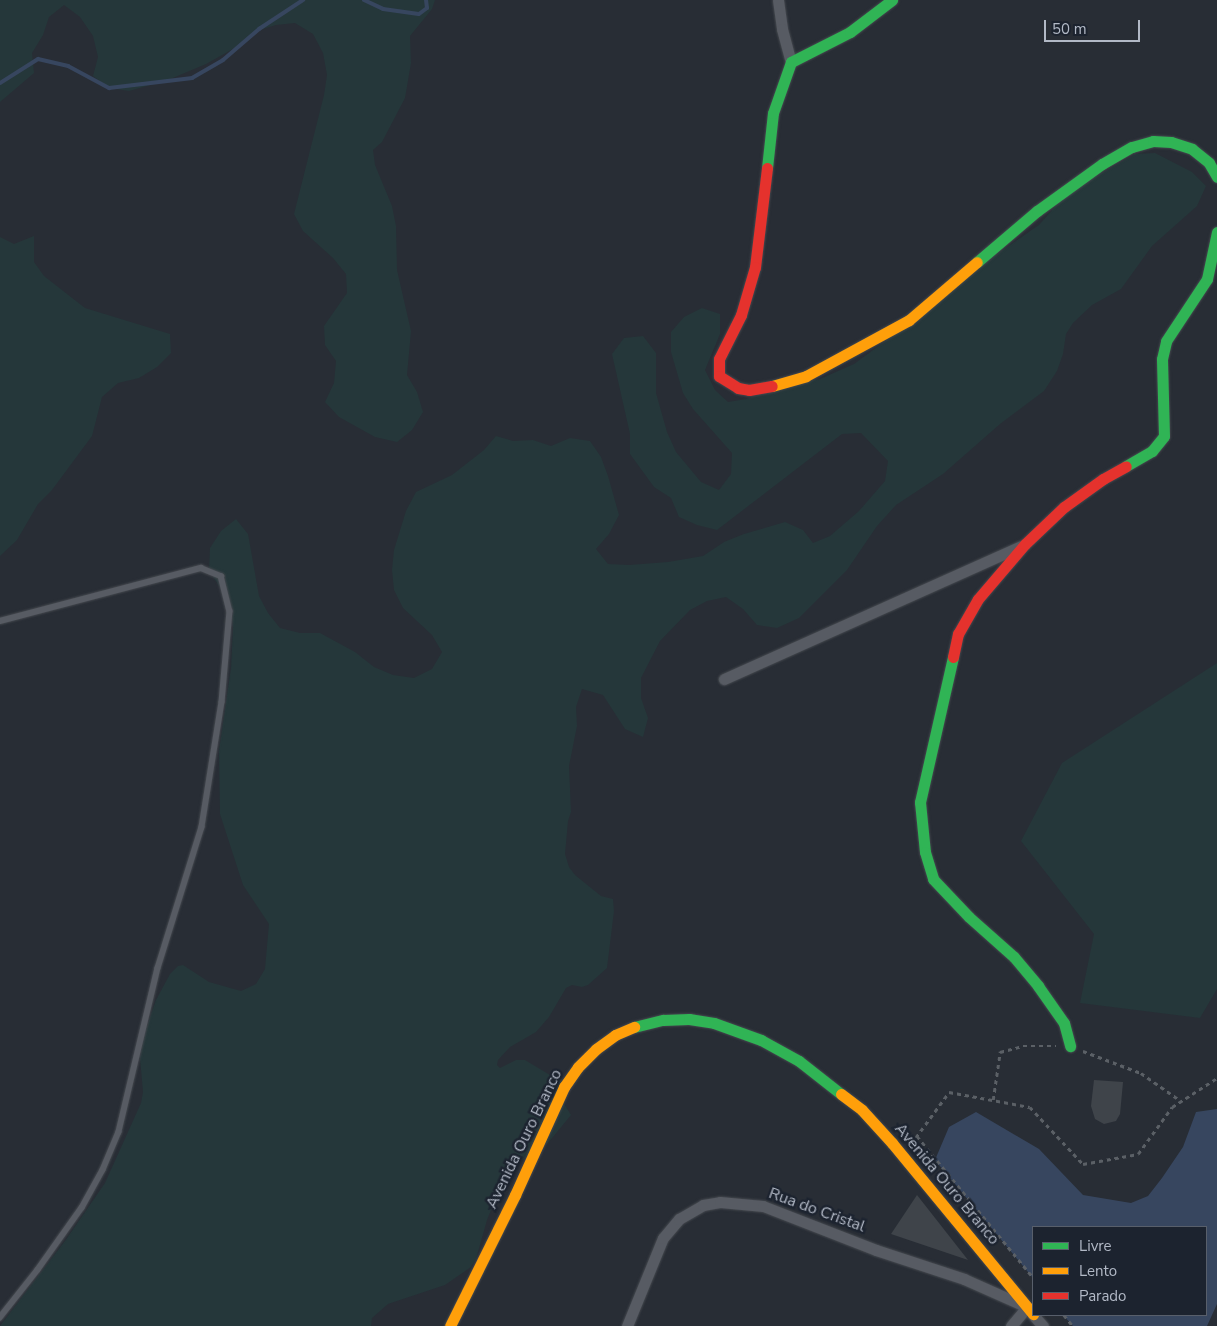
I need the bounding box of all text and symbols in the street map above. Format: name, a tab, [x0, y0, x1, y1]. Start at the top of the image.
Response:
scale bar	[1047, 10, 1143, 42]
text: 50 m	[1052, 19, 1087, 39]
street label: Avenida Ouro Branco	[482, 1066, 566, 1212]
street label: Avenida Ouro Branco	[891, 1119, 1003, 1249]
street label: Rua do Cristal	[766, 1184, 868, 1236]
legend	[1032, 1226, 1207, 1316]
text: Livre	[1079, 1236, 1112, 1256]
text: Lento	[1079, 1261, 1117, 1281]
text: Parado	[1079, 1286, 1126, 1306]

